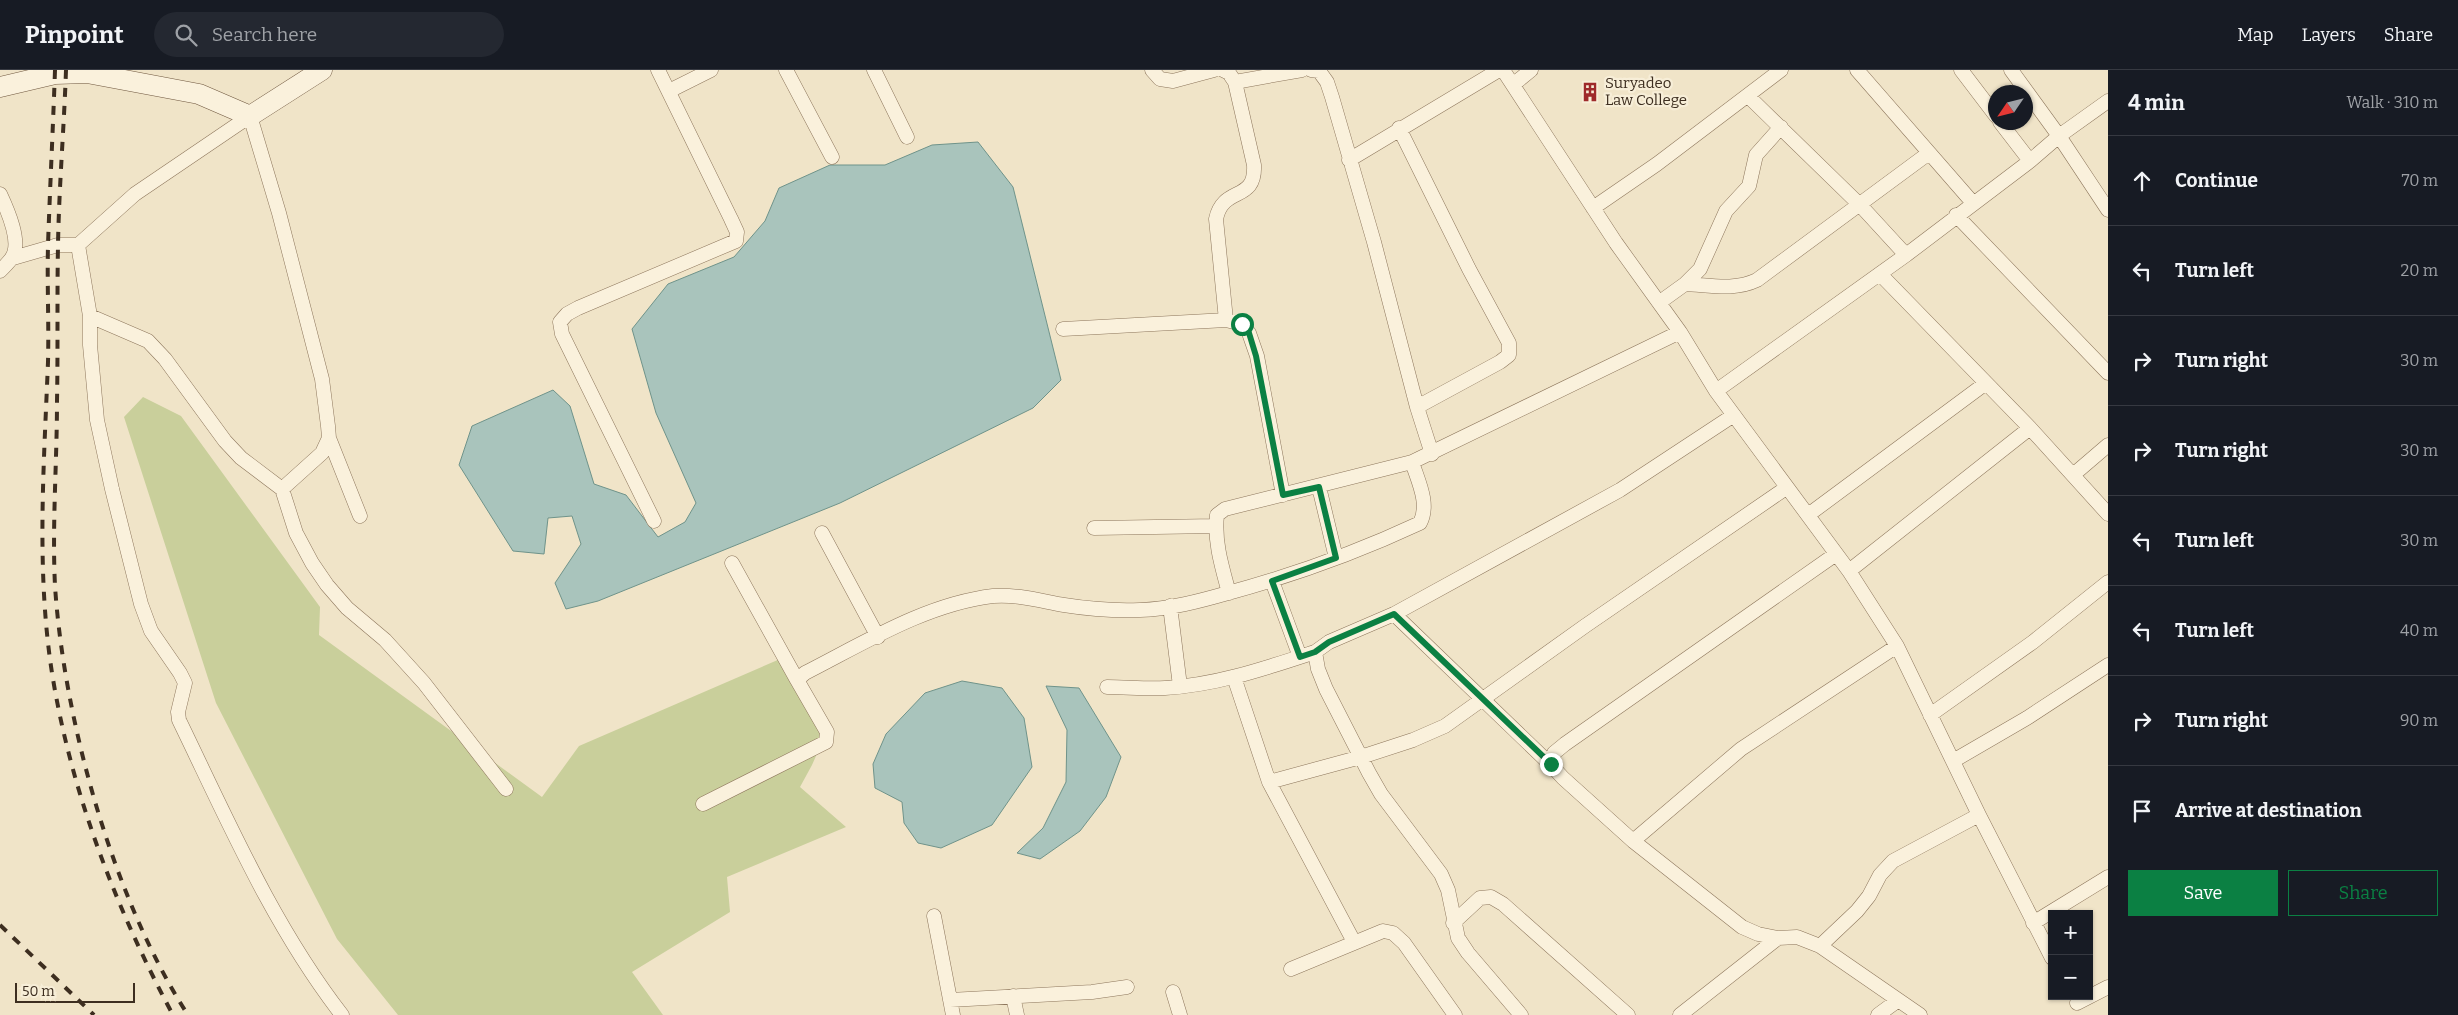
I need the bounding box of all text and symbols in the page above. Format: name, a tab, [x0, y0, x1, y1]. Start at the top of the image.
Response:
search box	[154, 12, 504, 57]
text: Pinpoint	[25, 21, 124, 49]
icon: search	[172, 21, 200, 49]
text: Search here	[212, 23, 317, 46]
text: Map	[2237, 24, 2273, 46]
text: Layers	[2301, 24, 2356, 46]
text: Share	[2384, 24, 2433, 46]
place label: Suryadeo Law College	[1605, 74, 1687, 109]
building icon: Suryadeo Law College	[1579, 81, 1601, 103]
north arrow	[1988, 85, 2033, 130]
text: 4 min	[2128, 90, 2185, 116]
text: Walk · 310 m	[2346, 93, 2438, 112]
icon: ahead	[2128, 167, 2156, 195]
text: Continue	[2175, 169, 2258, 192]
text: 70 m	[2402, 171, 2438, 190]
icon: left	[2128, 257, 2156, 285]
text: Turn left	[2175, 259, 2254, 282]
text: 20 m	[2401, 261, 2438, 280]
route start	[1231, 313, 1254, 336]
icon: right	[2128, 347, 2156, 375]
text: Turn right	[2175, 349, 2268, 372]
text: 30 m	[2400, 351, 2438, 370]
icon: right	[2128, 437, 2156, 465]
text: Turn right	[2175, 439, 2268, 462]
text: 30 m	[2400, 441, 2438, 460]
icon: left	[2128, 527, 2156, 555]
text: Turn left	[2175, 529, 2254, 552]
text: 30 m	[2400, 531, 2438, 550]
icon: left	[2128, 617, 2156, 645]
text: Turn left	[2175, 619, 2254, 642]
text: 40 m	[2400, 621, 2438, 640]
icon: right	[2128, 707, 2156, 735]
text: Turn right	[2175, 709, 2268, 732]
text: 90 m	[2400, 711, 2438, 730]
route end	[1540, 753, 1563, 776]
icon: arrive	[2128, 797, 2156, 825]
text: Arrive at destination	[2175, 799, 2362, 822]
button: Save	[2128, 870, 2278, 916]
button: Share	[2288, 870, 2438, 916]
map controls	[2048, 910, 2093, 1000]
button: +	[2048, 910, 2093, 955]
button: −	[2048, 955, 2093, 1000]
scale bar	[15, 980, 135, 1003]
text: 50 m	[22, 983, 55, 1000]

